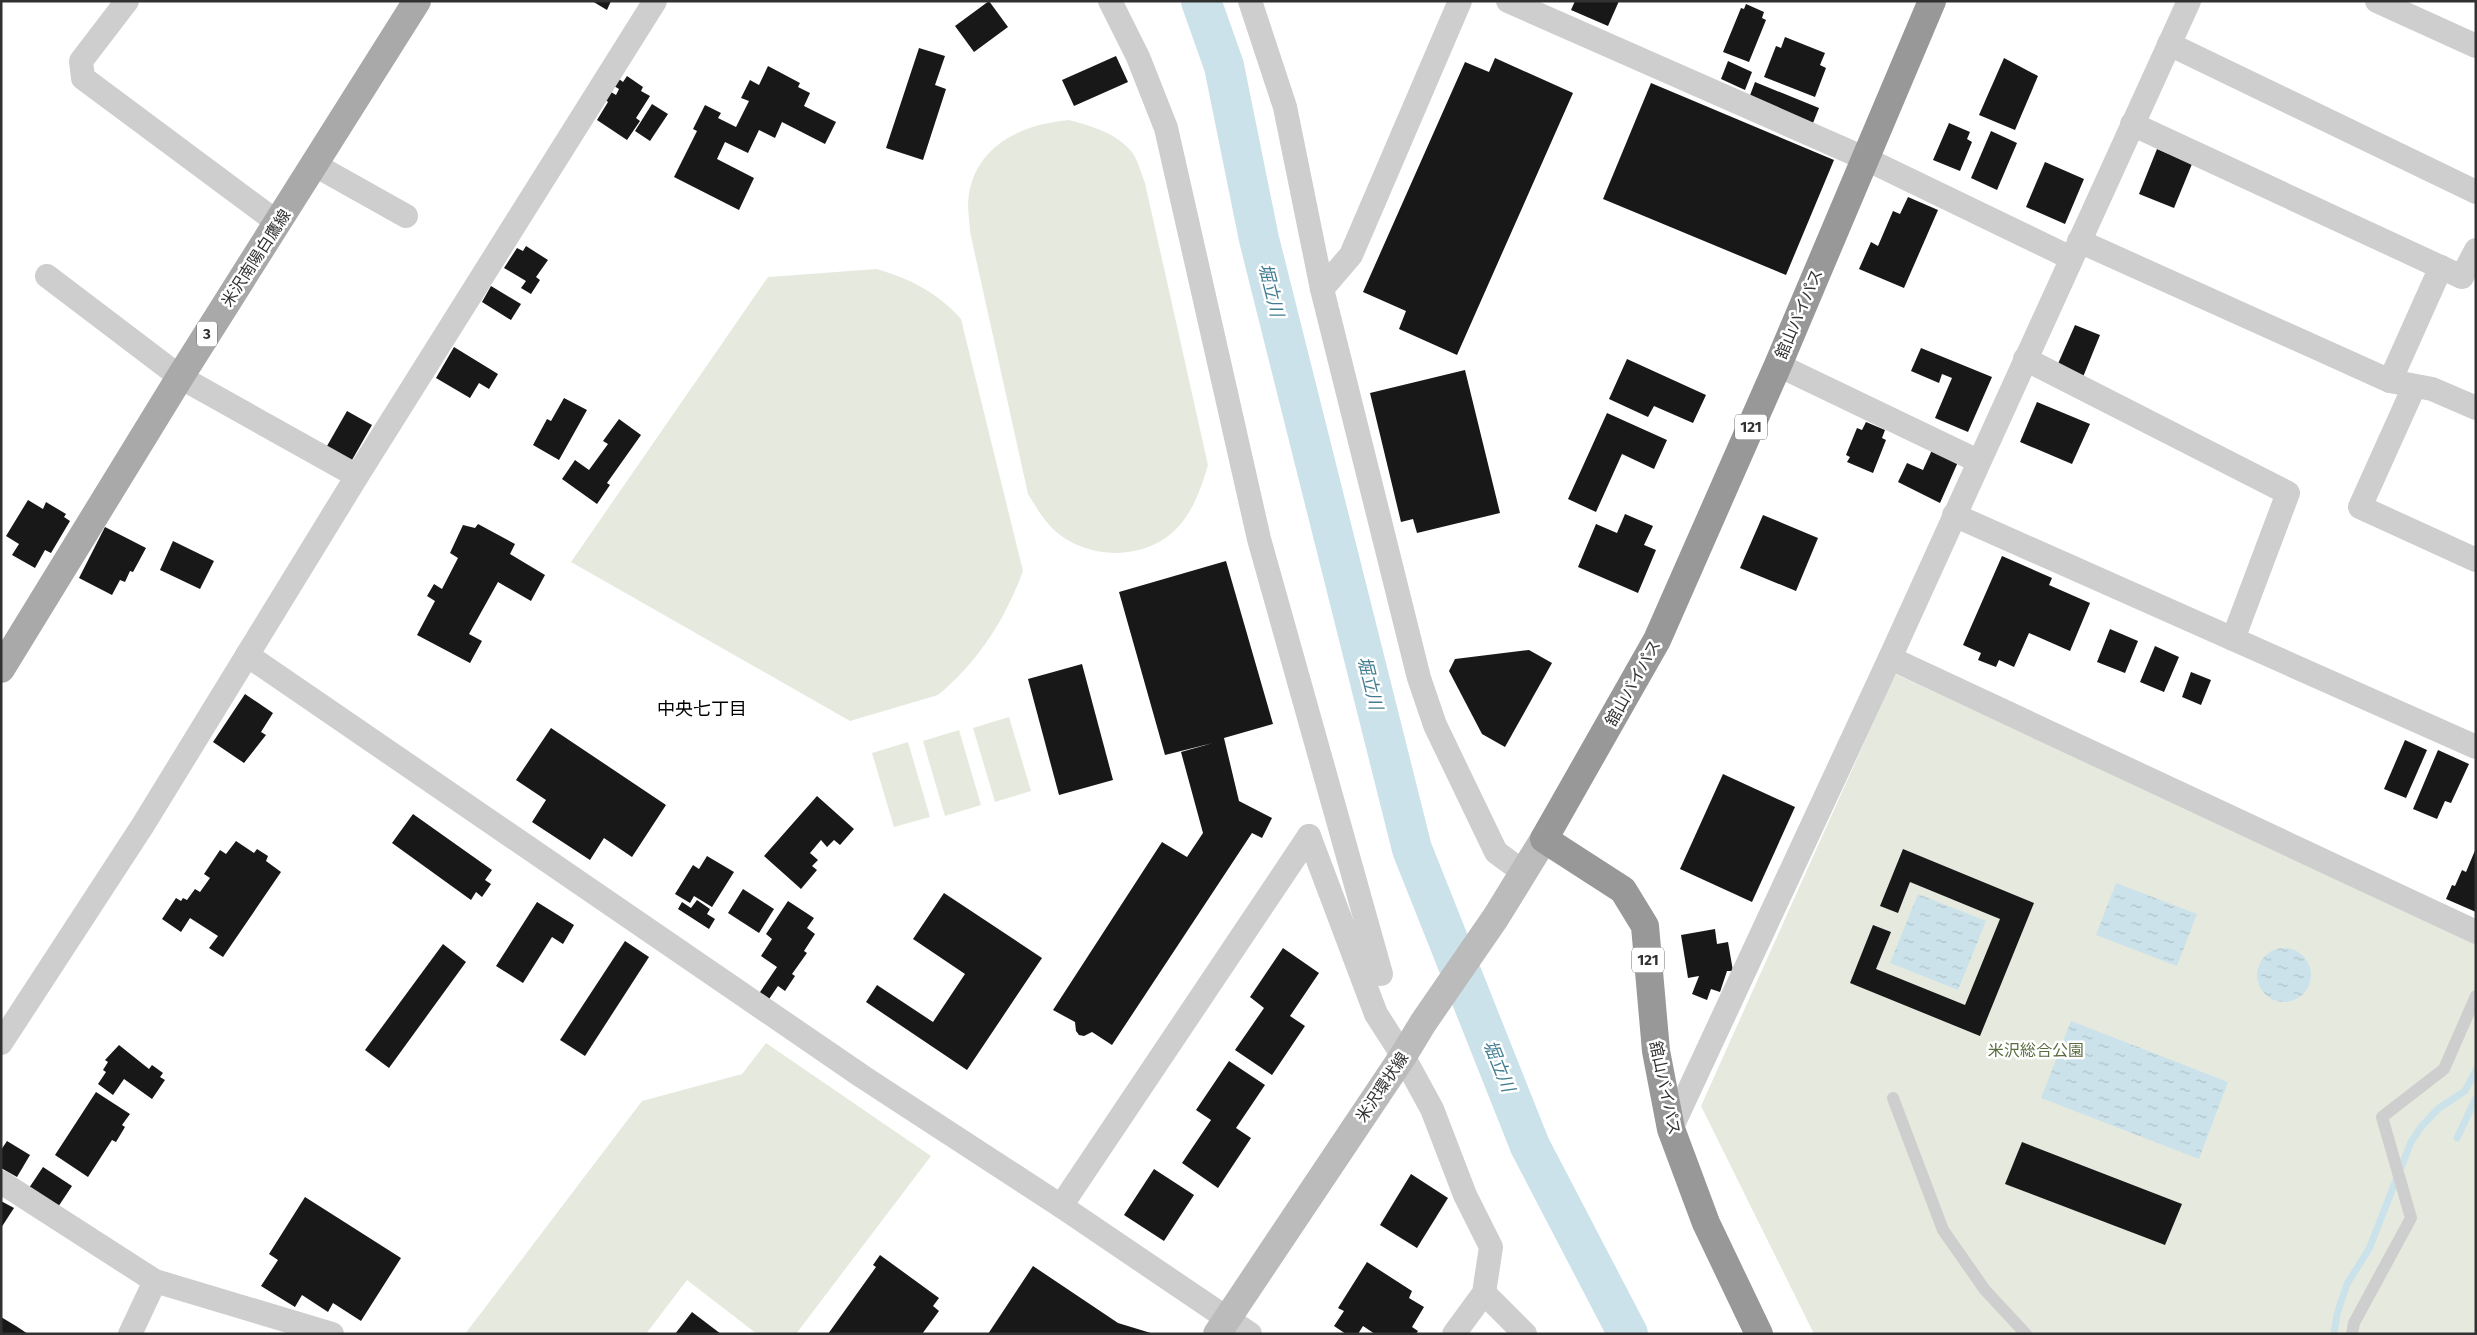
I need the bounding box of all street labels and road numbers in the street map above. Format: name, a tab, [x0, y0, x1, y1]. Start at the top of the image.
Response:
street label: 米沢南陽白鷹線	[218, 206, 294, 310]
street label: 舘山バイパス	[1772, 266, 1826, 362]
road number: 3	[197, 322, 217, 346]
road number: 121	[1735, 414, 1767, 440]
street label: 舘山バイパス	[1601, 637, 1665, 729]
road number: 121	[1632, 948, 1664, 972]
street label: 舘山バイパス	[1646, 1039, 1684, 1137]
street label: 米沢環状線	[1352, 1049, 1412, 1125]

